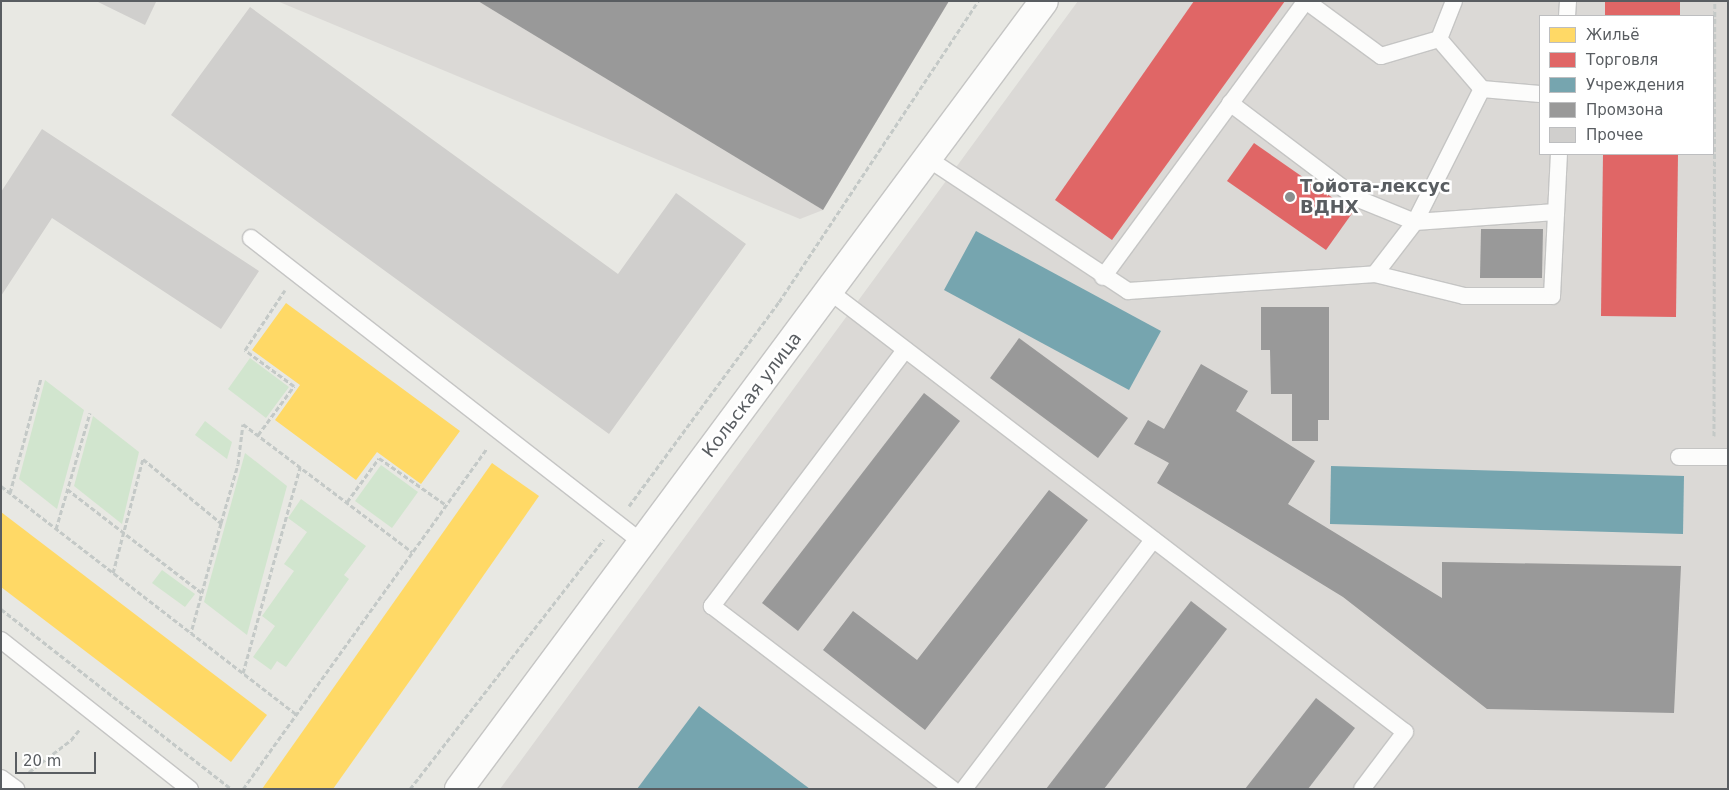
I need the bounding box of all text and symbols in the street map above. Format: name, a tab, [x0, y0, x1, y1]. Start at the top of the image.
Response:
legend	[1539, 15, 1714, 155]
text: Жильё	[1586, 26, 1640, 44]
text: Торговля	[1586, 51, 1658, 69]
text: Учреждения	[1586, 76, 1684, 94]
text: Промзона	[1586, 101, 1663, 119]
text: Прочее	[1586, 126, 1643, 144]
place label: Тойота-лексус ВДНХ	[1300, 176, 1450, 218]
marker: Тойота-лексус ВДНХ	[1284, 191, 1296, 203]
street label: Кольская улица	[698, 328, 806, 462]
scale bar	[18, 742, 99, 774]
text: 20 m	[23, 752, 61, 770]

